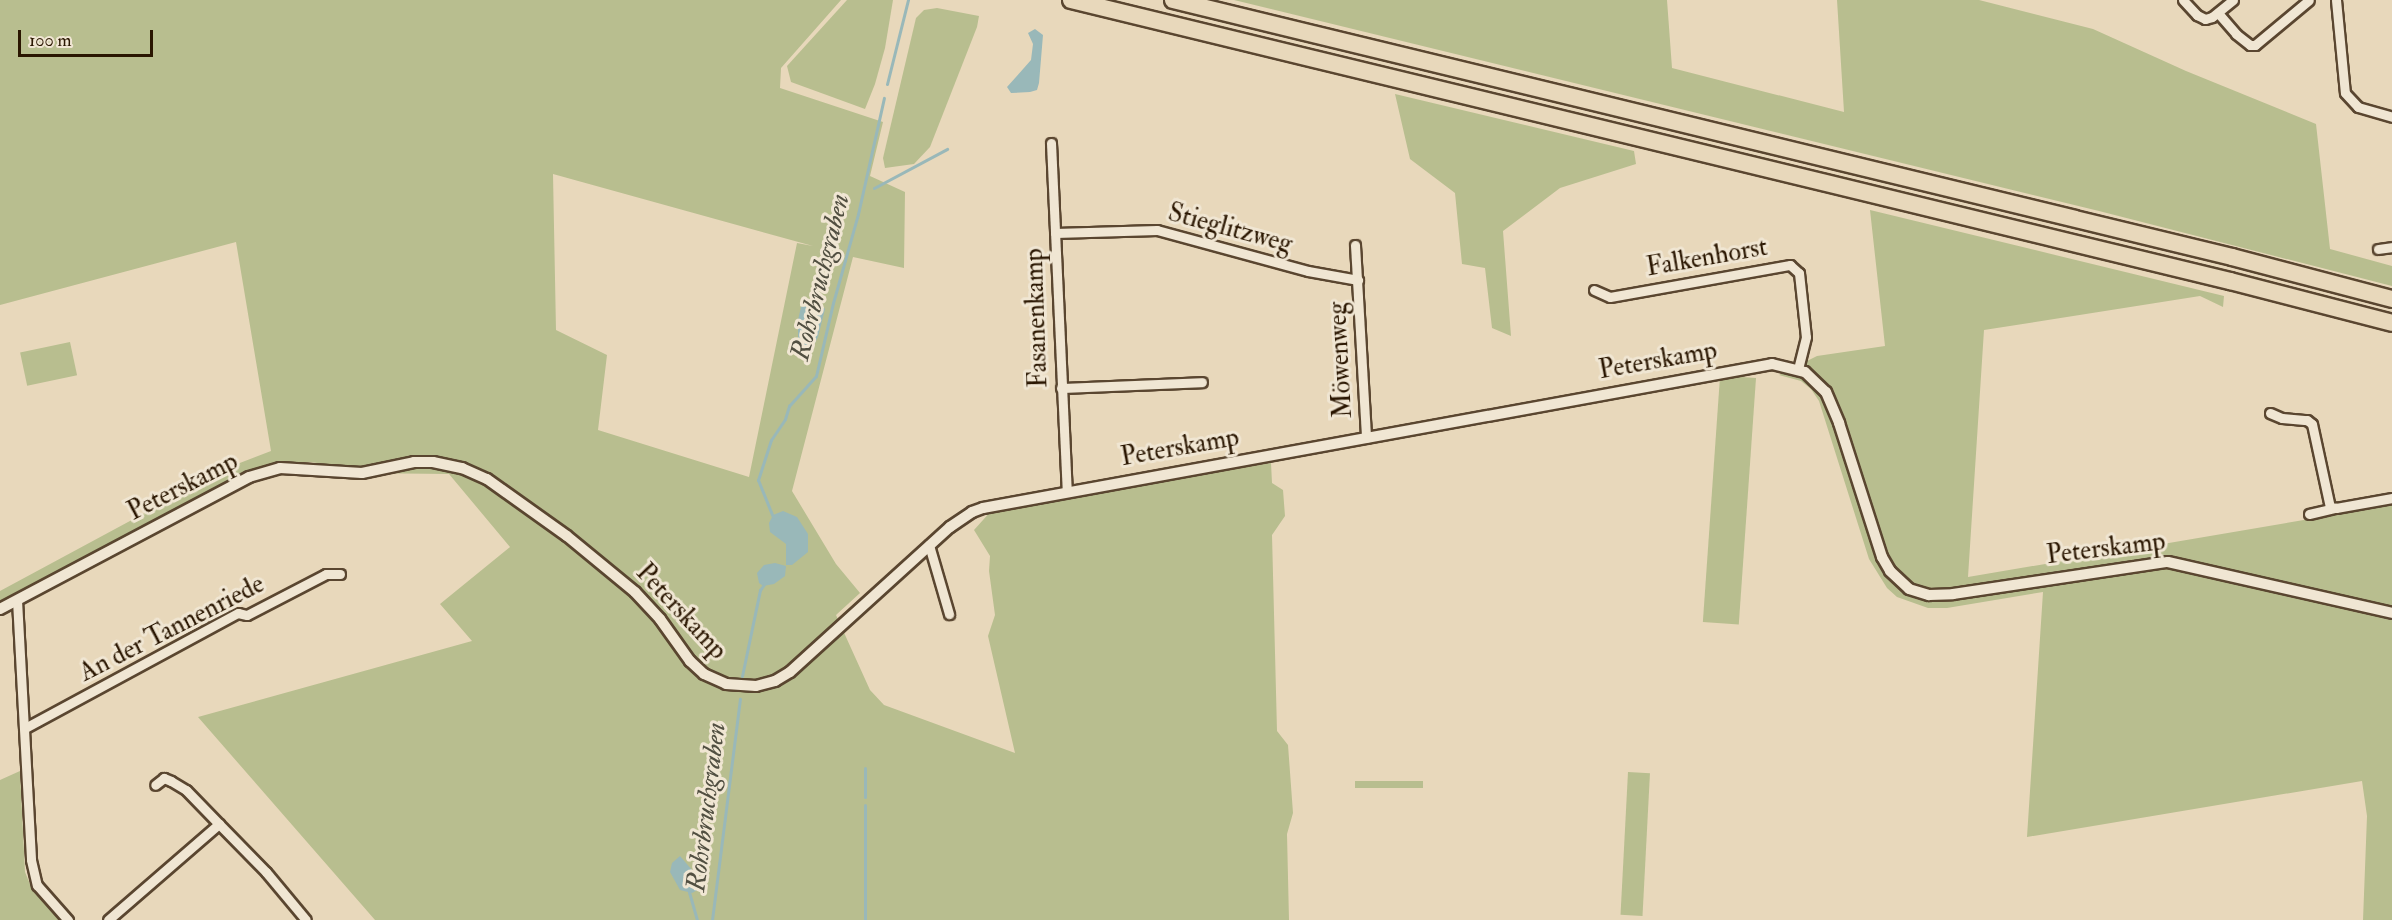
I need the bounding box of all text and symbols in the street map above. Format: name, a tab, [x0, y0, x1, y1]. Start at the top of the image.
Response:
scale bar	[21, 18, 156, 56]
text: 100 m	[29, 29, 72, 52]
water label: Rohrbruchgraben	[784, 190, 856, 364]
street label: Stieglitzweg	[1165, 197, 1295, 261]
street label: Falkenhorst	[1644, 232, 1770, 284]
street label: Fasanenkamp	[1019, 248, 1055, 388]
street label: Möwenweg	[1322, 301, 1360, 419]
street label: Peterskamp	[1596, 335, 1720, 387]
street label: Peterskamp	[1118, 422, 1242, 474]
street label: Peterskamp	[123, 446, 243, 528]
street label: Peterskamp	[2045, 526, 2167, 572]
street label: Peterskamp	[629, 558, 733, 666]
street label: An der Tannenriede	[74, 569, 270, 689]
water label: Rohrbruchgraben	[680, 720, 732, 894]

